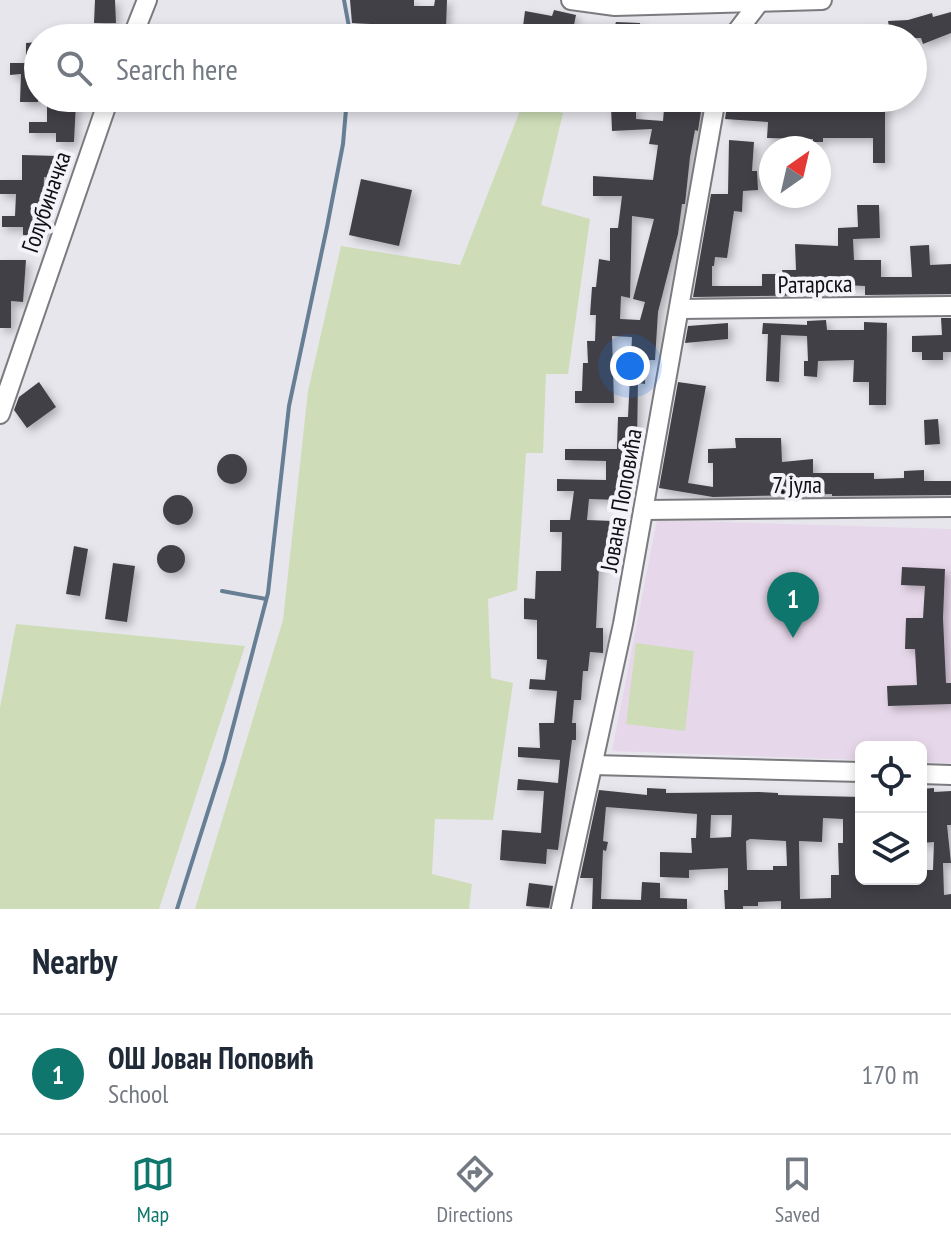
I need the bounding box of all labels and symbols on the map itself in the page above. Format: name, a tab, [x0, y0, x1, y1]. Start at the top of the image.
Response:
north arrow	[759, 136, 831, 208]
street label: Голубиначка	[14, 147, 78, 257]
street label: Ратарска	[777, 268, 853, 300]
your location	[610, 346, 650, 386]
street label: Јована Поповића	[593, 426, 649, 575]
street label: 7. јула	[772, 469, 822, 500]
pin: 1	[767, 572, 819, 638]

